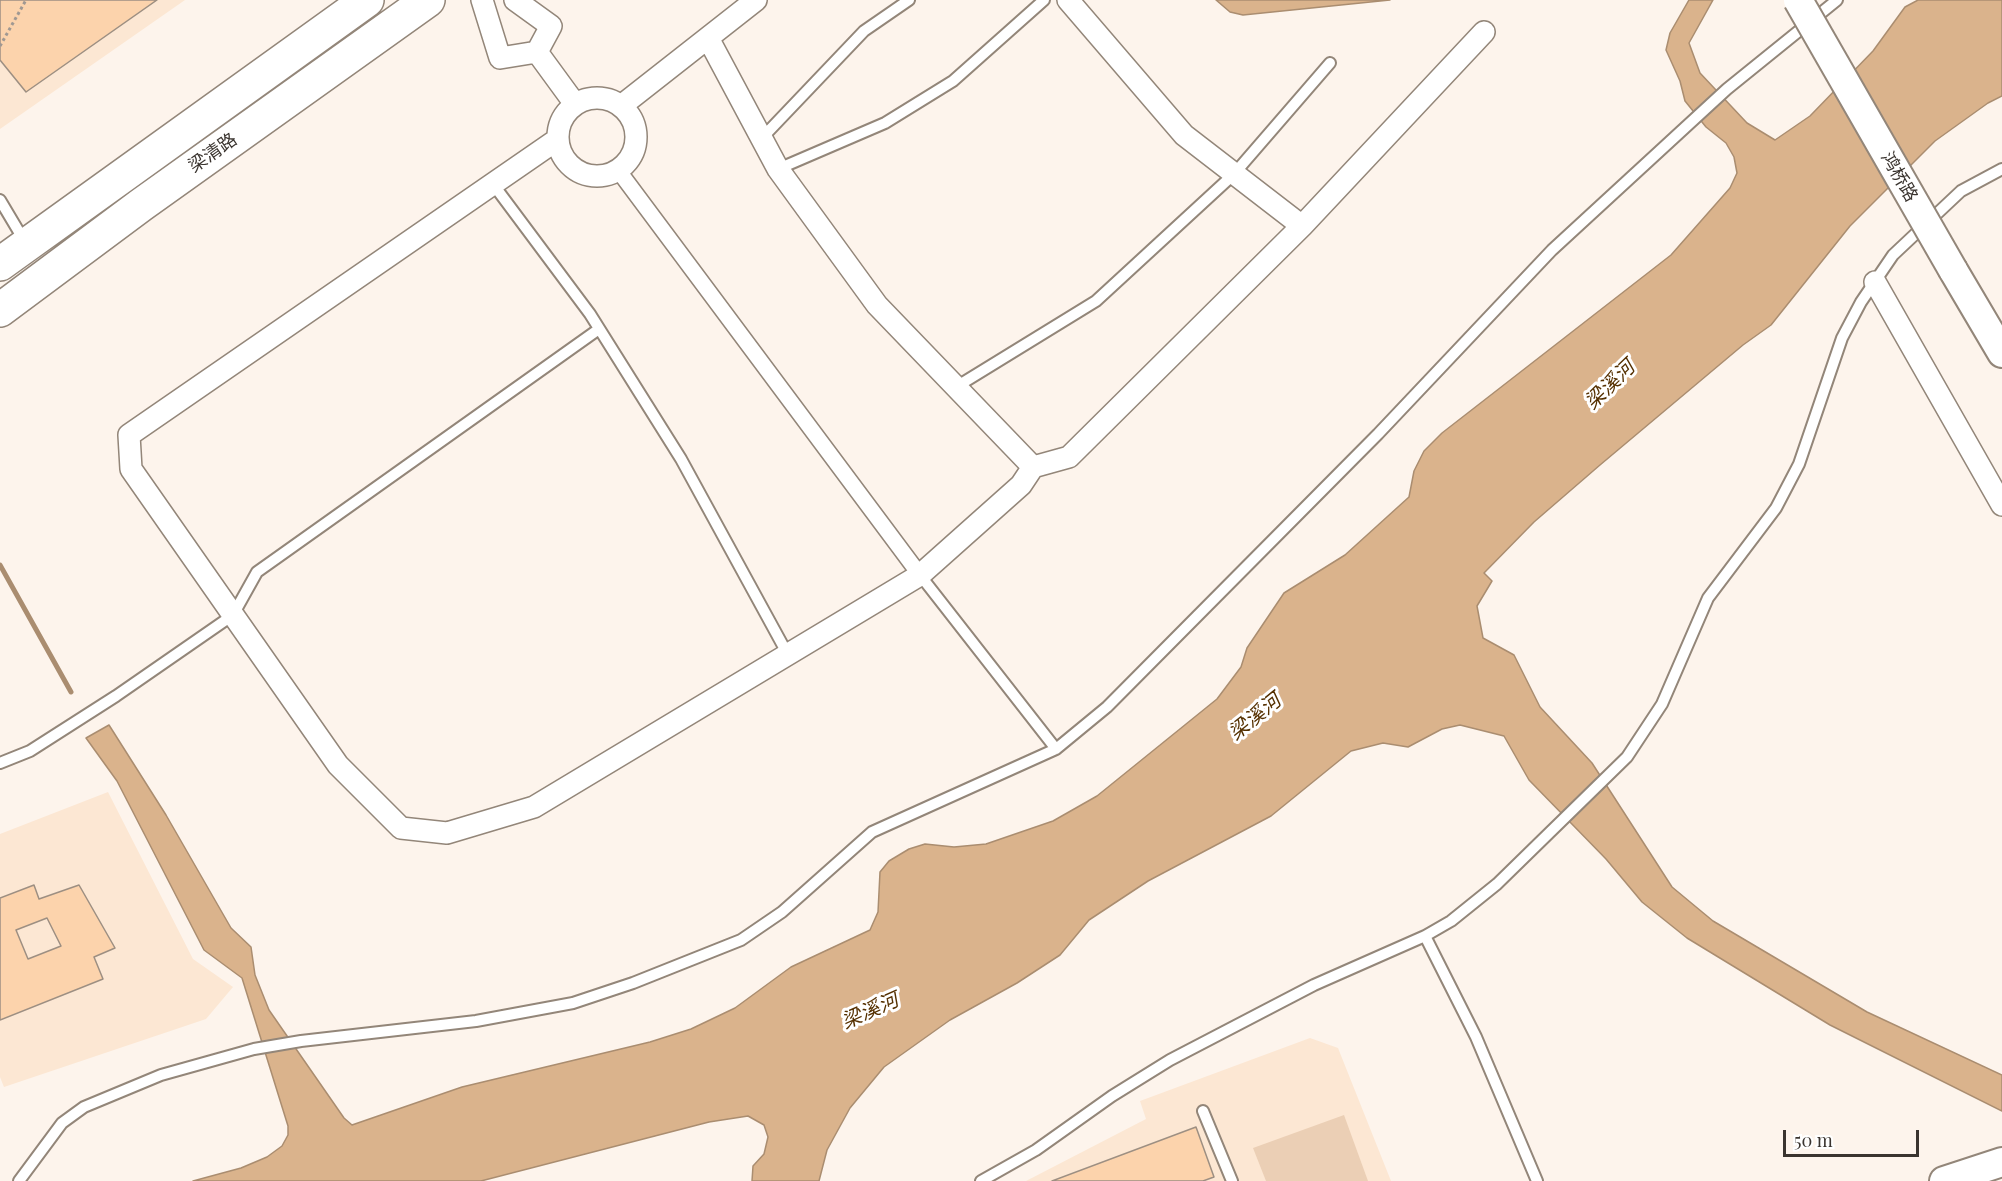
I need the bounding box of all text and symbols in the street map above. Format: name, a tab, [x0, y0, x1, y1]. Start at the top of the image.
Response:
street label: 梁清路	[185, 129, 241, 177]
street label: 鸿桥路	[1876, 148, 1922, 206]
water label: 梁溪河	[1580, 356, 1640, 414]
water label: 梁溪河	[1224, 689, 1286, 745]
water label: 梁溪河	[838, 988, 902, 1034]
scale bar	[1786, 1118, 1922, 1156]
text: 50 m	[1794, 1128, 1833, 1152]

